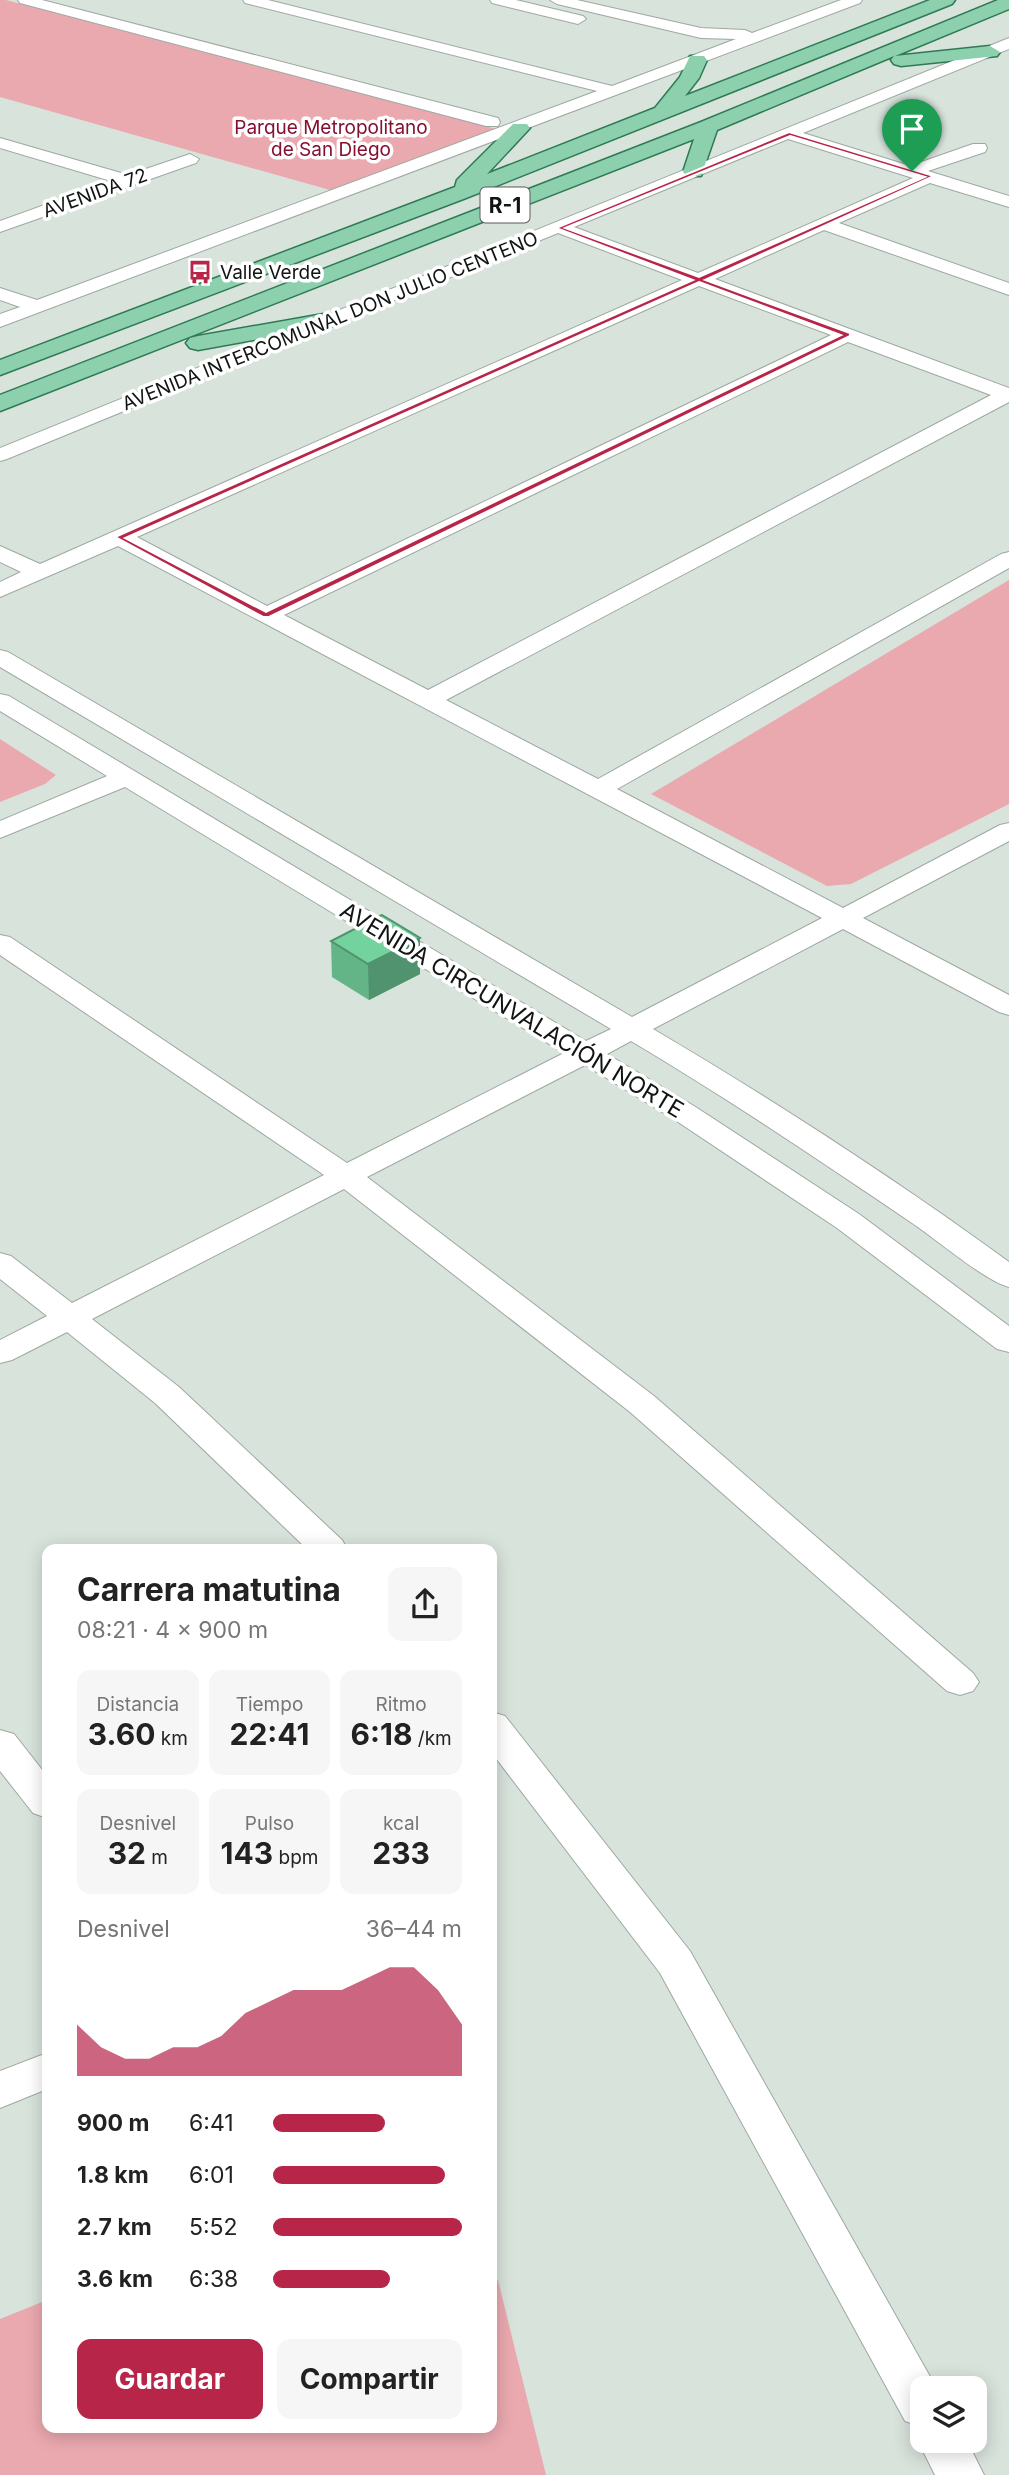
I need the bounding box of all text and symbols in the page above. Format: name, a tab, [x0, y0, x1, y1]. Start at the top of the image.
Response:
pin	[882, 99, 942, 171]
icon: arrive	[893, 110, 931, 148]
park label: Parque Metropolitano de San Diego	[234, 116, 428, 161]
street label: AVENIDA 72	[40, 163, 150, 223]
road number: R-1	[480, 188, 530, 222]
street label: AVENIDA INTERCOMUNAL DON JULIO CENTENO	[119, 227, 541, 415]
bus stop icon: Valle Verde	[186, 258, 214, 286]
place label: Valle Verde	[220, 261, 321, 284]
street label: AVENIDA CIRCUNVALACIÓN NORTE	[335, 896, 689, 1124]
button: share	[388, 1567, 462, 1641]
text: Carrera matutina	[77, 1570, 341, 1609]
text: 08:21 · 4 × 900 m	[77, 1616, 268, 1644]
text: Distancia	[96, 1693, 179, 1716]
text: Tiempo	[236, 1693, 303, 1716]
text: Ritmo	[376, 1693, 427, 1716]
text: 3.60	[88, 1716, 155, 1752]
text: 22:41	[230, 1716, 309, 1752]
text: 6:18	[351, 1716, 413, 1752]
text: km	[155, 1727, 188, 1750]
text: /km	[413, 1727, 452, 1750]
text: Desnivel	[100, 1812, 176, 1835]
text: Pulso	[245, 1812, 294, 1835]
text: kcal	[383, 1812, 419, 1835]
text: 32	[108, 1835, 146, 1871]
text: 143	[221, 1835, 273, 1871]
text: 233	[372, 1835, 430, 1871]
text: m	[146, 1846, 168, 1869]
text: bpm	[273, 1846, 318, 1869]
text: Desnivel	[77, 1915, 170, 1943]
text: 36–44 m	[366, 1915, 462, 1943]
text: 900 m	[77, 2109, 149, 2137]
text: 6:41	[189, 2109, 234, 2137]
text: 1.8 km	[77, 2161, 149, 2189]
text: 6:01	[189, 2161, 234, 2189]
text: 2.7 km	[77, 2213, 152, 2241]
text: 5:52	[189, 2213, 238, 2241]
text: 3.6 km	[77, 2265, 153, 2293]
text: 6:38	[189, 2265, 238, 2293]
button: Guardar	[77, 2339, 263, 2419]
button: Compartir	[277, 2339, 462, 2419]
map controls	[910, 2376, 987, 2453]
button: layers	[910, 2376, 987, 2453]

